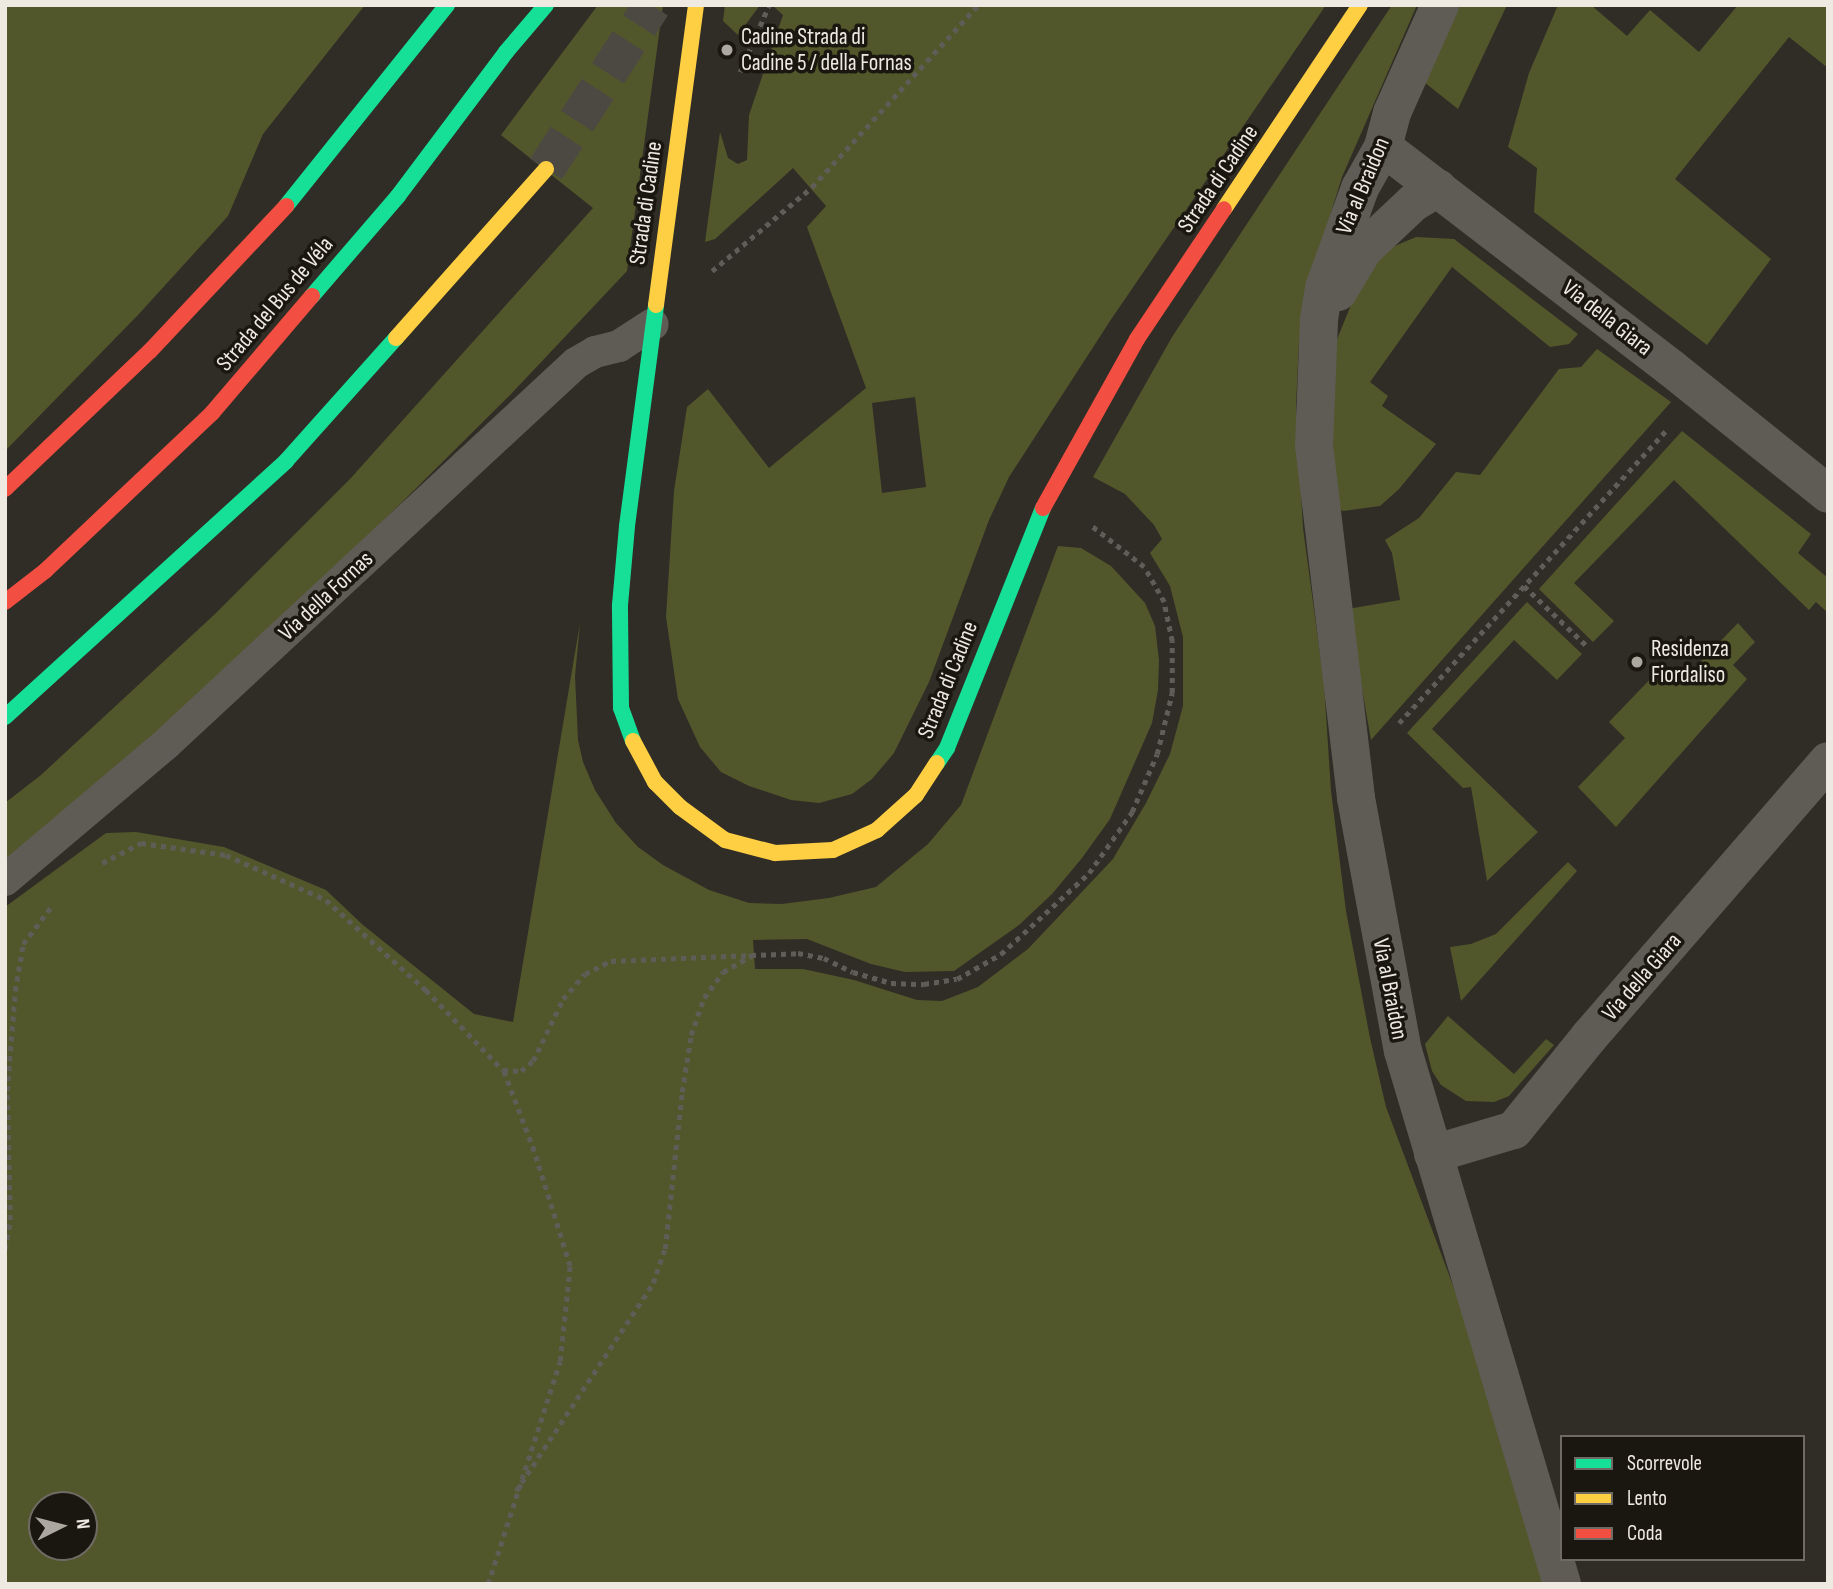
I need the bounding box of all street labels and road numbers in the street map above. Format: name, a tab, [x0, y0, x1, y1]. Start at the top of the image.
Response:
street label: Strada di Cadine	[1172, 120, 1264, 238]
street label: Via al Braidon	[1330, 133, 1396, 239]
street label: Strada di Cadine	[624, 140, 668, 266]
street label: Strada del Bus de Véla	[211, 231, 339, 377]
street label: Via della Giara	[1556, 274, 1658, 362]
street label: Via della Fornas	[273, 545, 379, 647]
street label: Strada di Cadine	[912, 617, 984, 743]
street label: Via della Giara	[1597, 928, 1687, 1026]
street label: Via al Braidon	[1367, 936, 1413, 1042]

